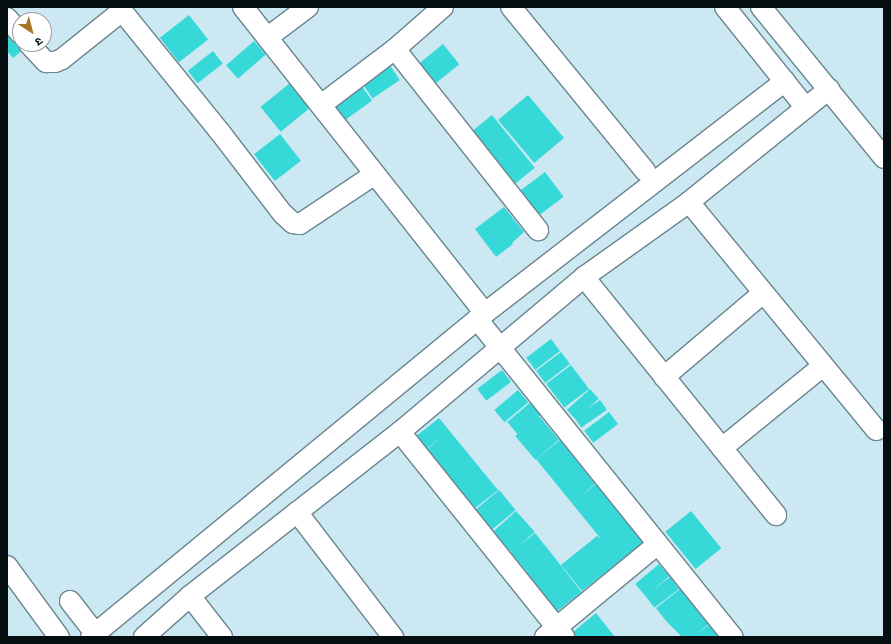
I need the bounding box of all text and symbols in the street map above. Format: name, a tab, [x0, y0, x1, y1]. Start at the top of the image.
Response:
north arrow	[12, 12, 52, 52]
text: उ	[32, 34, 45, 48]

